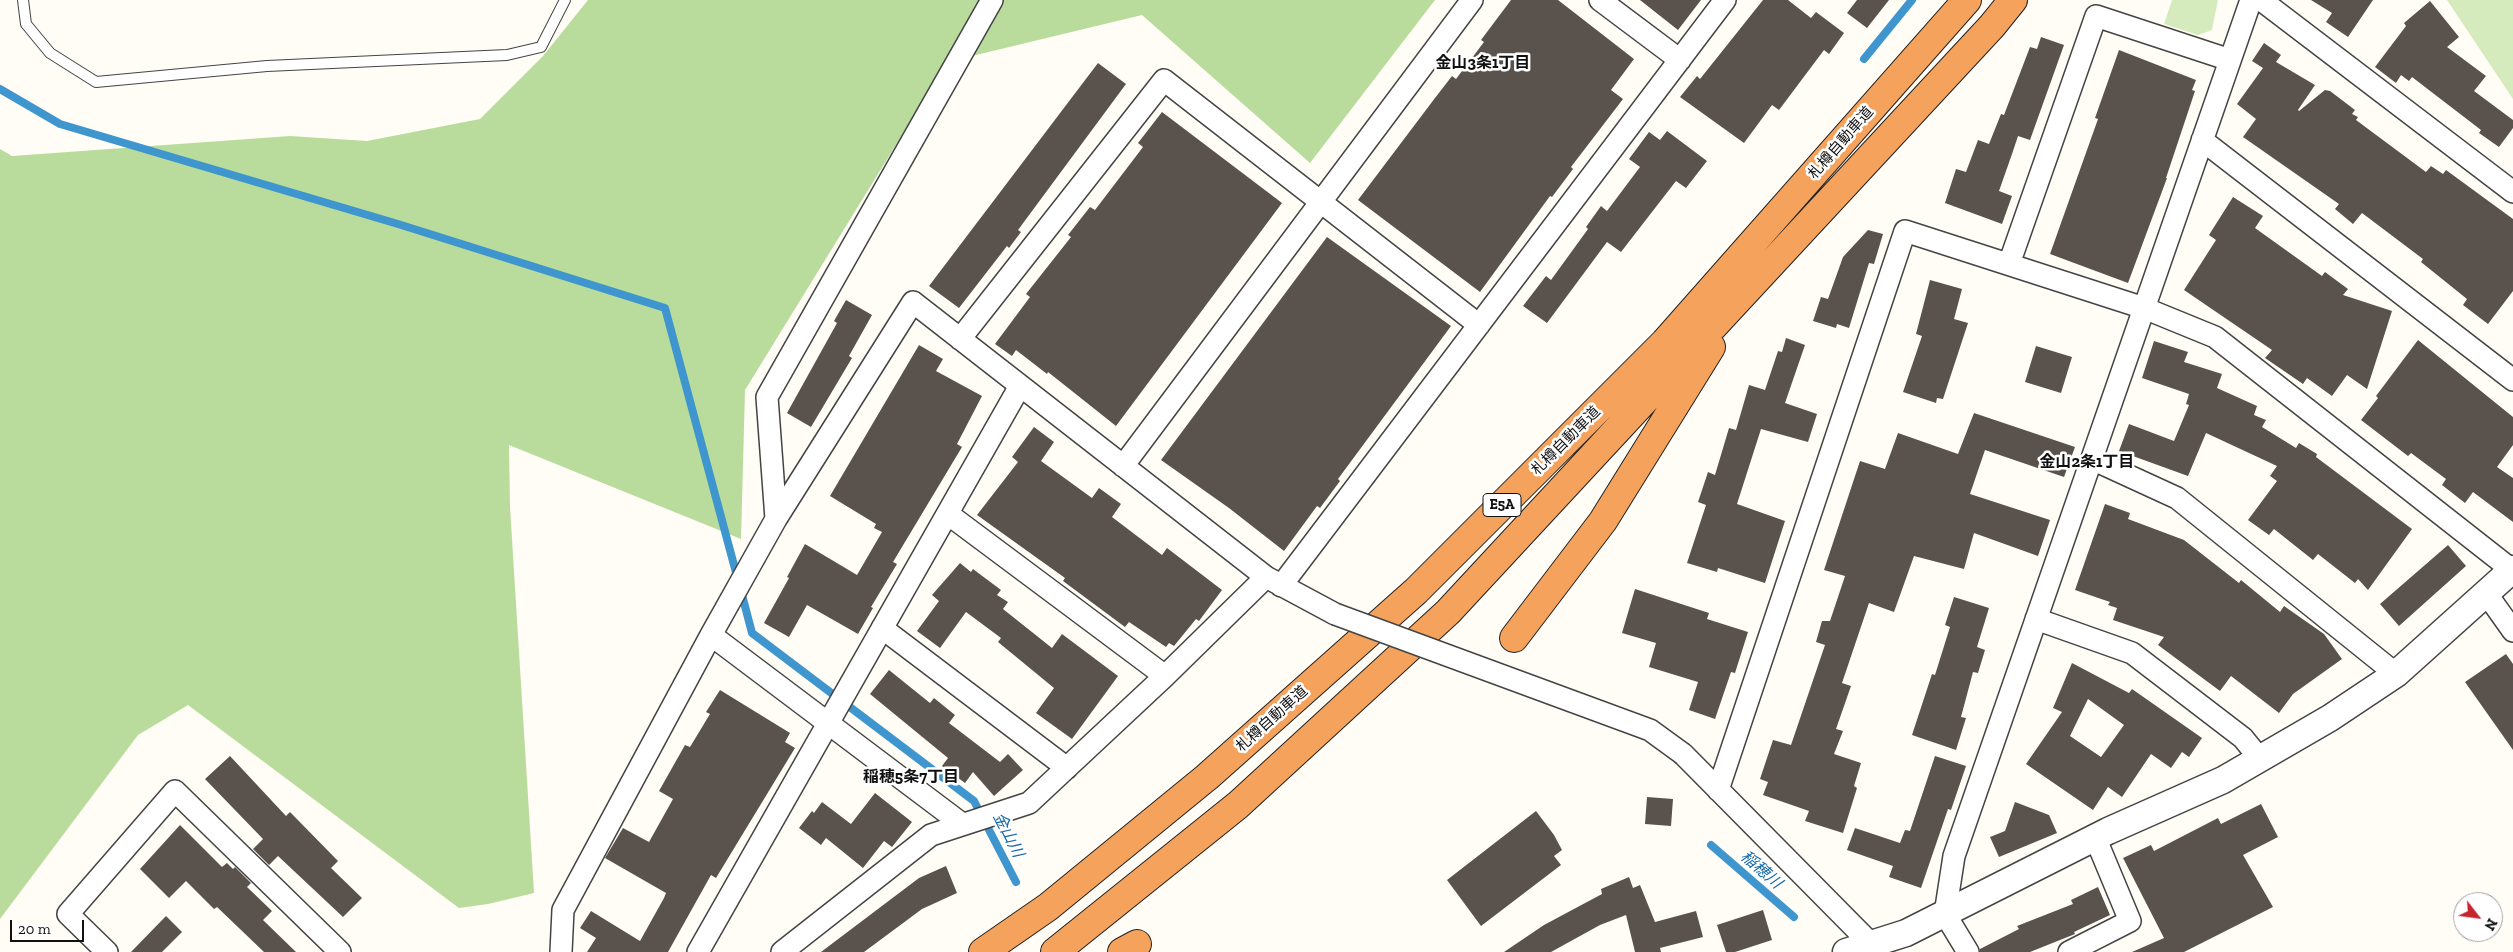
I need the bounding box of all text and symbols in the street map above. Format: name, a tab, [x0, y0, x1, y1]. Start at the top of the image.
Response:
district label: 金山3条1丁目	[1436, 53, 1530, 73]
street label: 札樽自動車道	[1805, 103, 1877, 183]
street label: 札樽自動車道	[1528, 403, 1604, 479]
district label: 金山2条1丁目	[2039, 452, 2135, 472]
road number: E5A	[1483, 494, 1521, 516]
street label: 札樽自動車道	[1233, 682, 1311, 756]
district label: 稲穂5条7丁目	[863, 767, 959, 787]
water label: 金山川	[989, 809, 1027, 861]
water label: 稲穂川	[1737, 847, 1785, 893]
north arrow	[2453, 892, 2503, 942]
scale bar	[12, 910, 86, 942]
text: N	[2481, 915, 2501, 933]
text: 20 m	[18, 920, 51, 938]

